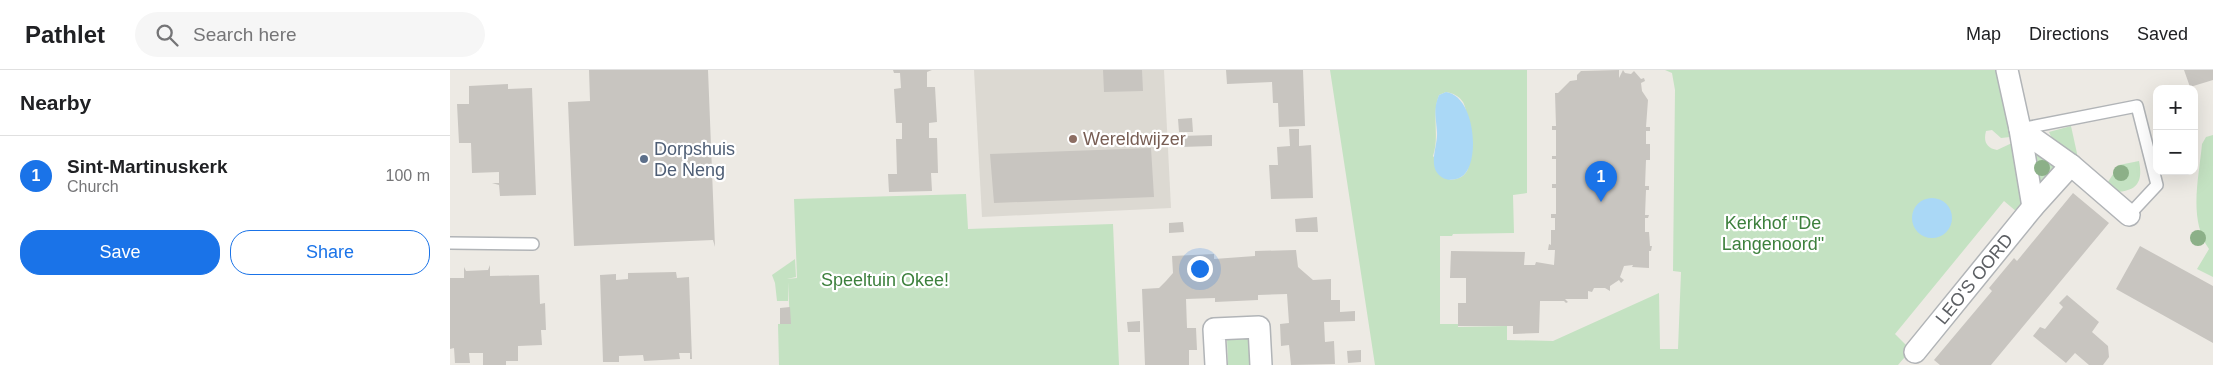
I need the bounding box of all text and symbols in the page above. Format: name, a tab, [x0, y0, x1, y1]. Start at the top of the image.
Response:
search box	[135, 12, 485, 57]
text: Pathlet	[25, 21, 105, 48]
icon: search	[153, 21, 181, 49]
text: Search here	[193, 24, 297, 45]
text: Map	[1966, 24, 2001, 44]
text: Directions	[2029, 24, 2109, 44]
text: Saved	[2137, 24, 2188, 44]
map controls	[2153, 85, 2198, 175]
button: +	[2153, 85, 2198, 130]
text: Nearby	[20, 91, 91, 114]
place label: Wereldwijzer	[1083, 129, 1186, 149]
button: −	[2153, 130, 2198, 175]
marker: Wereldwijzer	[1067, 133, 1079, 145]
place label: Dorpshuis De Neng	[654, 139, 735, 180]
marker: Dorpshuis De Neng	[638, 153, 650, 165]
text: Sint-Martinuskerk	[67, 156, 227, 177]
pin: 1	[1585, 161, 1617, 202]
text: 1	[32, 167, 40, 184]
text: 100 m	[386, 167, 430, 184]
text: Church	[67, 178, 119, 195]
park label: Kerkhof "De Langenoord"	[1722, 213, 1824, 254]
button: Save	[20, 230, 220, 275]
button: Share	[230, 230, 430, 275]
street label: LEO'S OORD	[1932, 230, 2017, 328]
your location	[1187, 256, 1213, 282]
park label: Speeltuin Okee!	[821, 270, 949, 290]

